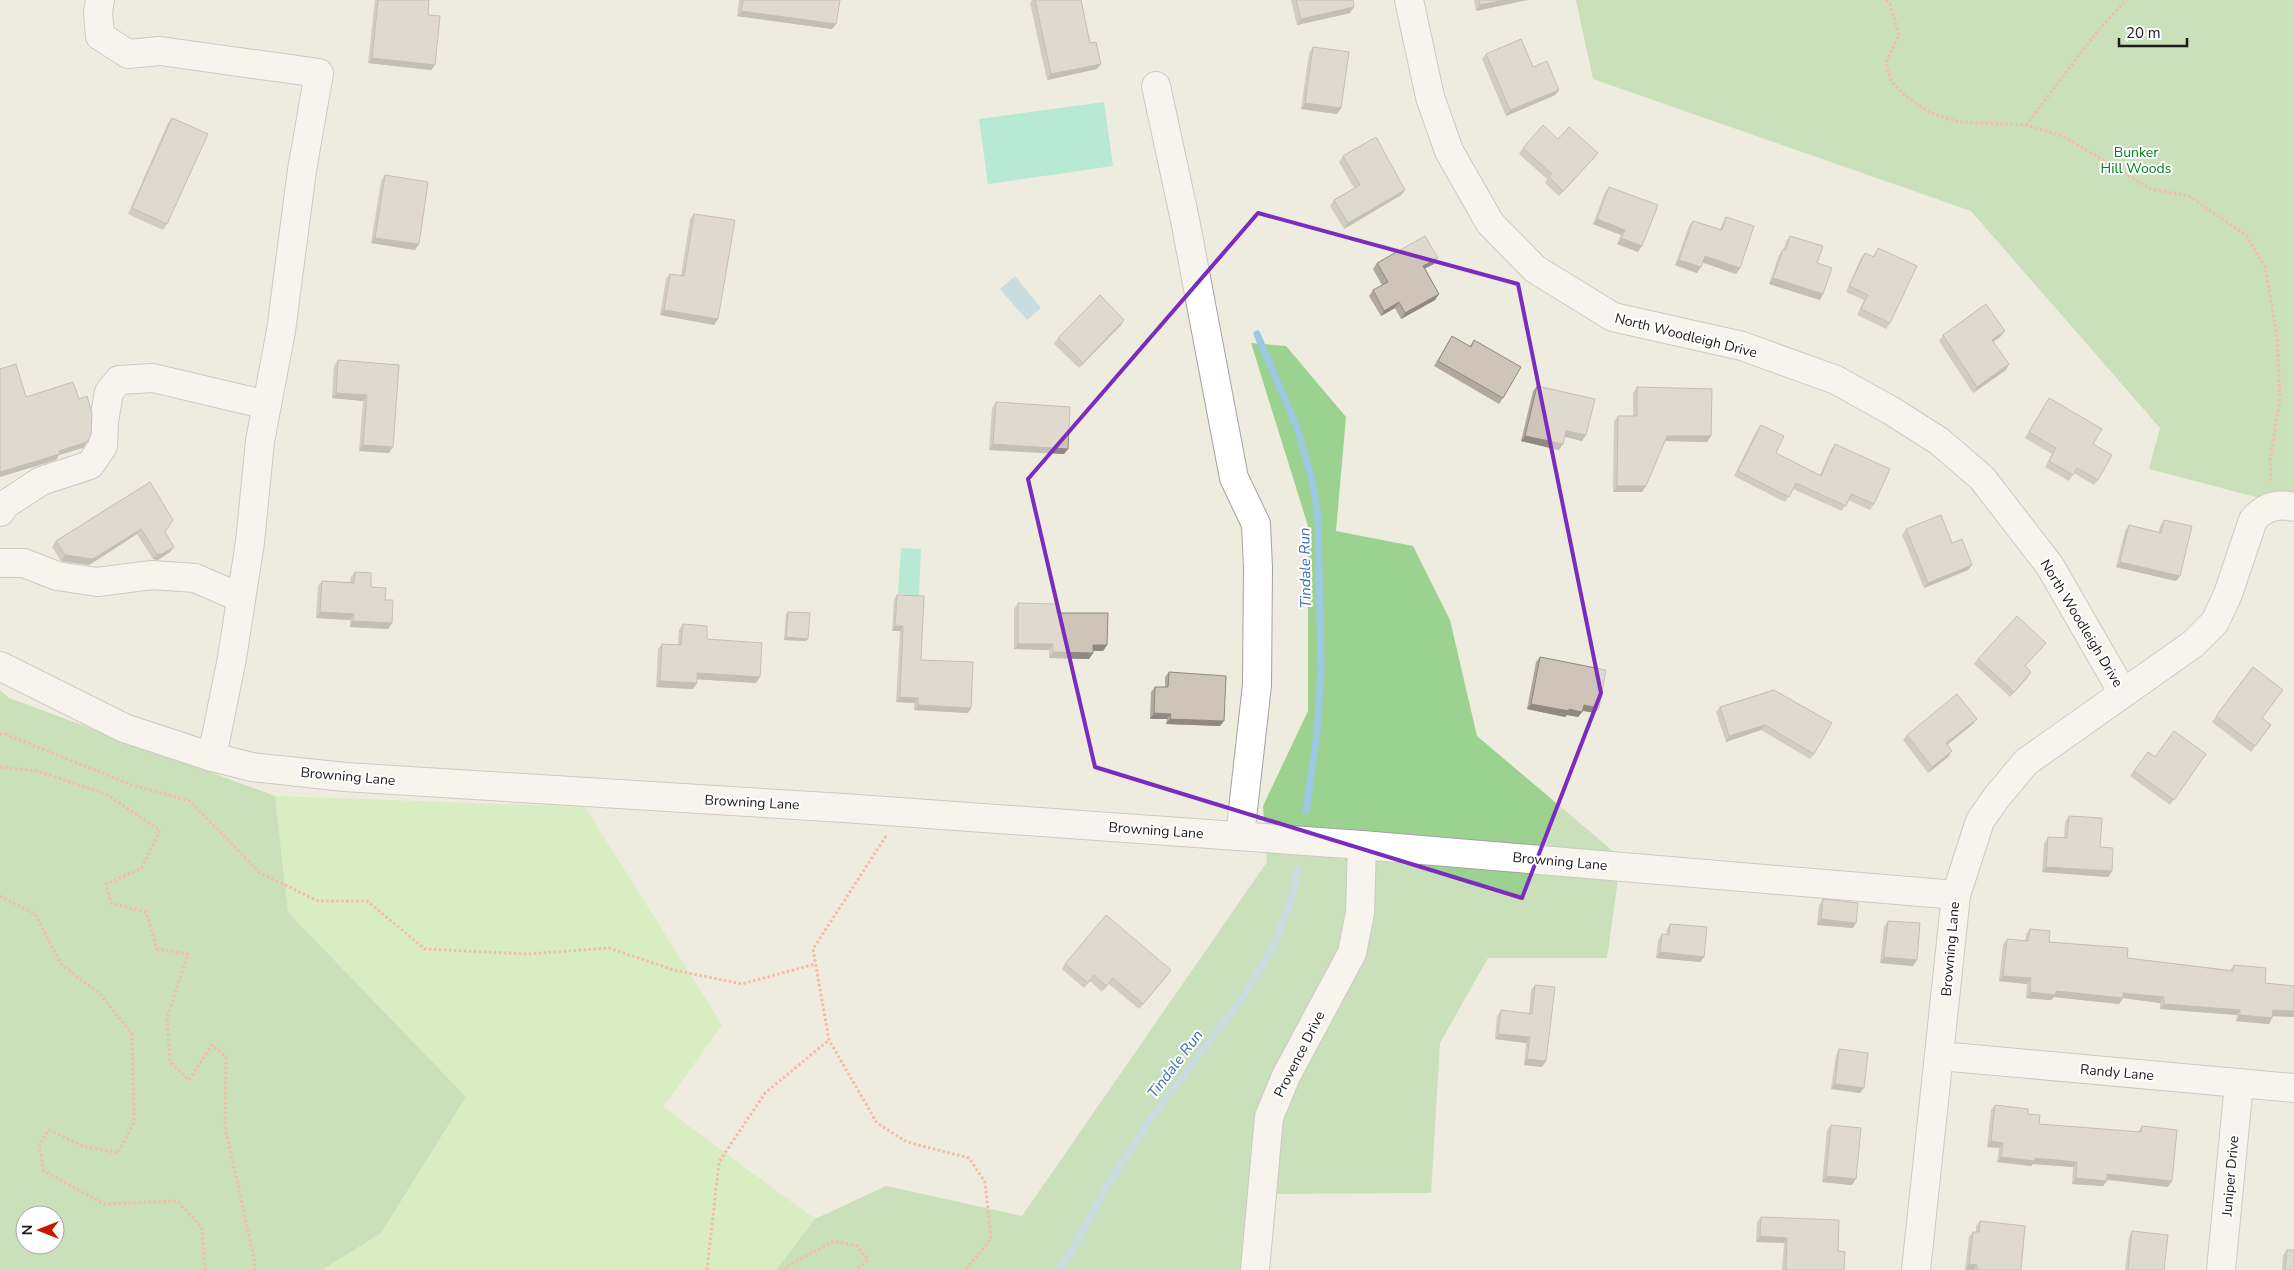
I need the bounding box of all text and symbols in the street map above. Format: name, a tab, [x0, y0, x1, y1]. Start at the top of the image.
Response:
scale bar	[2119, 15, 2186, 47]
text: 20 m	[2126, 23, 2161, 43]
park label: Bunker Hill Woods	[2101, 143, 2172, 178]
street label: North Woodleigh Drive	[1613, 309, 1759, 362]
water label: Tindale Run	[1294, 527, 1316, 609]
street label: North Woodleigh Drive	[2036, 556, 2127, 691]
street label: Browning Lane	[300, 763, 396, 790]
street label: Browning Lane	[704, 791, 800, 814]
street label: Browning Lane	[1108, 818, 1204, 843]
street label: Browning Lane	[1512, 848, 1608, 875]
street label: Browning Lane	[1937, 901, 1964, 997]
street label: Provence Drive	[1270, 1008, 1329, 1101]
water label: Tindale Run	[1143, 1026, 1207, 1102]
street label: Randy Lane	[2079, 1060, 2155, 1085]
street label: Juniper Drive	[2217, 1135, 2243, 1218]
north arrow	[15, 1205, 65, 1255]
text: N	[18, 1225, 37, 1235]

